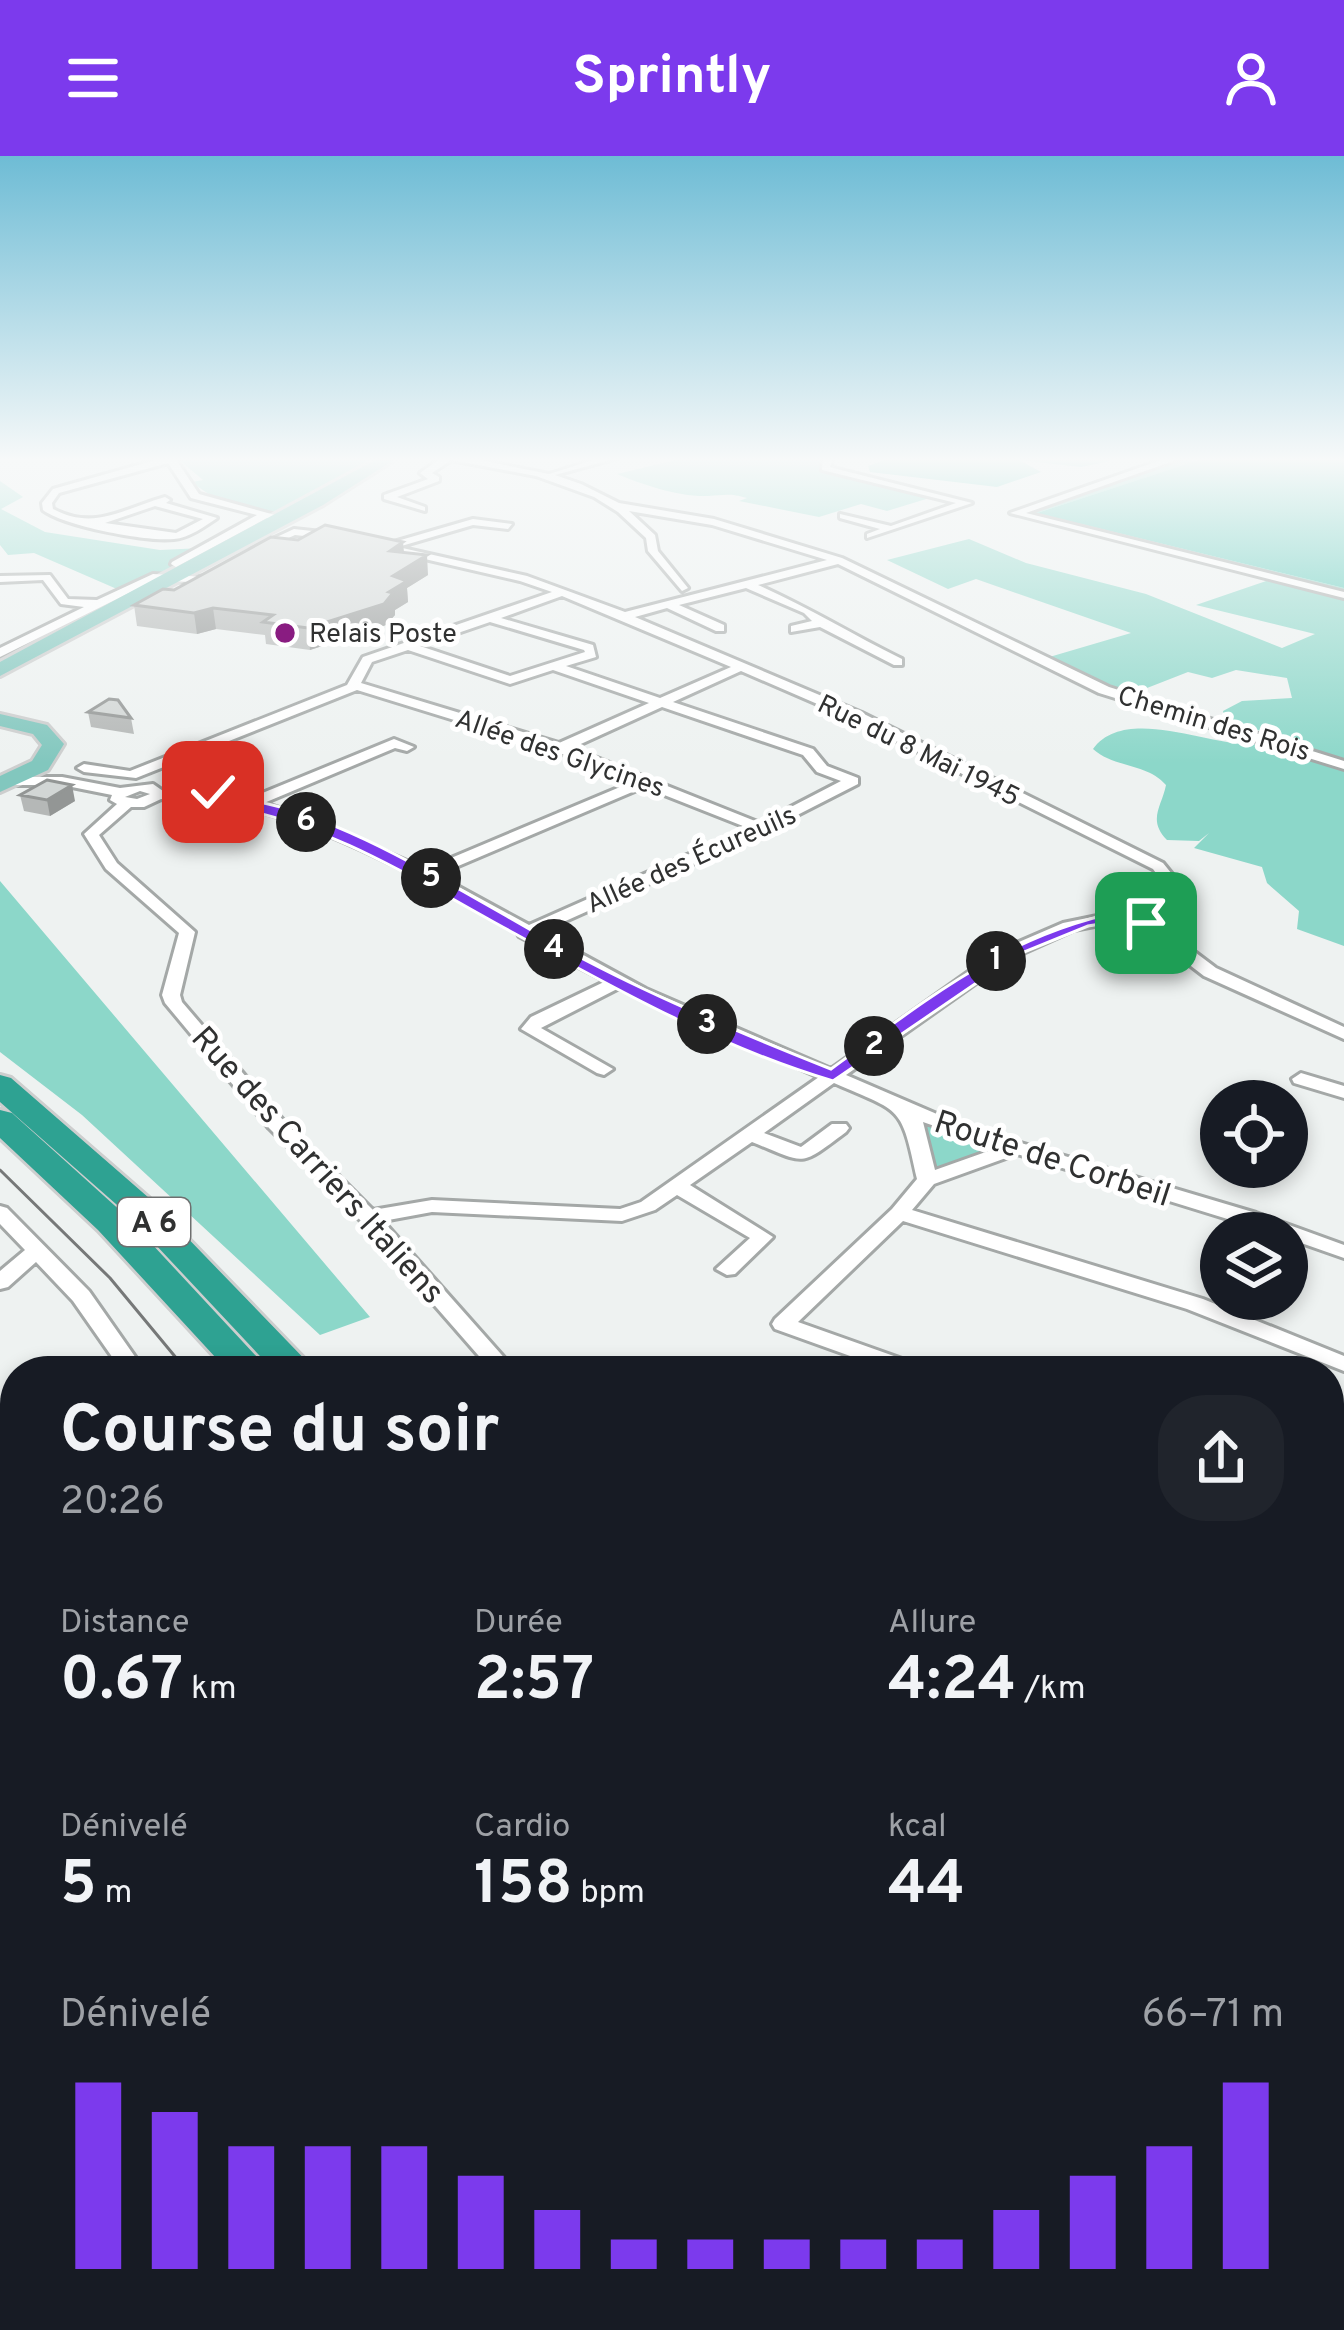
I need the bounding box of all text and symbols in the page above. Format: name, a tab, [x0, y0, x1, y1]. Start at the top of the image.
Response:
text: Sprintly	[573, 44, 772, 113]
icon: menu	[60, 45, 126, 111]
icon: person	[1218, 45, 1284, 111]
place label: Relais Poste	[309, 618, 457, 652]
marker: Relais Poste	[272, 620, 298, 646]
street label: Chemin des Rois	[1113, 679, 1314, 770]
street label: Rue du 8 Mai 1945	[811, 688, 1025, 816]
street label: Allée des Glycines	[450, 703, 668, 807]
pin	[162, 741, 264, 843]
icon: check	[180, 759, 246, 825]
pin: 6	[276, 792, 336, 852]
street label: Allée des Écureuils	[581, 798, 802, 922]
text: 6	[296, 801, 316, 843]
pin: 5	[401, 848, 461, 908]
text: 5	[421, 857, 441, 899]
pin	[1095, 872, 1197, 974]
icon: arrive	[1113, 890, 1179, 956]
pin: 4	[524, 919, 584, 979]
text: 4	[543, 928, 565, 970]
pin: 1	[966, 931, 1026, 991]
text: 1	[989, 940, 1003, 982]
pin: 3	[677, 994, 737, 1054]
text: 3	[697, 1003, 717, 1045]
pin: 2	[844, 1016, 904, 1076]
street label: Rue des Carriers Italiens	[180, 1019, 452, 1314]
text: 2	[864, 1025, 884, 1067]
map controls	[1200, 1080, 1308, 1320]
button: locate	[1200, 1080, 1308, 1188]
street label: Route de Corbeil	[928, 1103, 1175, 1219]
road number: A 6	[118, 1198, 190, 1246]
button: layers	[1200, 1212, 1308, 1320]
text: Course du soir	[60, 1392, 500, 1475]
button: share	[1158, 1395, 1284, 1521]
text: 20:26	[60, 1479, 165, 1528]
text: Distance	[60, 1603, 190, 1645]
text: Durée	[474, 1603, 563, 1645]
text: Allure	[888, 1603, 976, 1645]
text: 0.67	[60, 1645, 183, 1721]
text: 2:57	[474, 1645, 594, 1721]
text: 4:24	[888, 1645, 1016, 1721]
text: km	[183, 1669, 237, 1711]
text: /km	[1016, 1669, 1086, 1711]
text: Dénivelé	[60, 1807, 188, 1849]
text: Cardio	[474, 1807, 571, 1849]
text: kcal	[888, 1807, 947, 1849]
text: 5	[60, 1849, 97, 1925]
text: 158	[474, 1849, 572, 1925]
text: 44	[888, 1849, 965, 1925]
text: m	[97, 1873, 132, 1915]
text: bpm	[572, 1873, 645, 1915]
text: Dénivelé	[60, 1992, 211, 2041]
text: 66–71 m	[1142, 1992, 1284, 2041]

